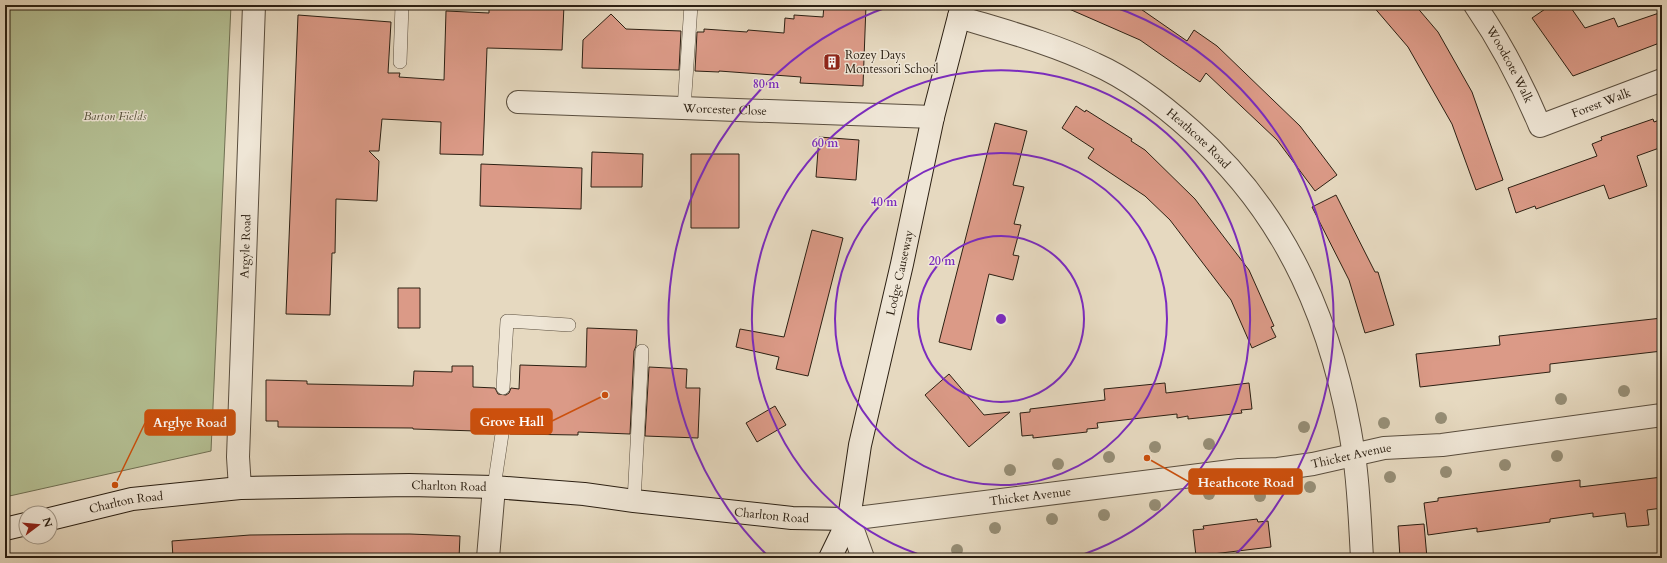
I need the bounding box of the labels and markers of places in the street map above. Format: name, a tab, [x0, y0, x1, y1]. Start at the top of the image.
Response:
place label: Rozey Days Montessori School	[845, 47, 938, 77]
building icon: Rozey Days Montessori School	[822, 52, 842, 72]
centre of rings	[994, 312, 1008, 326]
callout: Grove Hall	[471, 409, 552, 434]
callout: Arglye Road	[145, 410, 235, 435]
callout: Heathcote Road	[1189, 469, 1302, 494]

